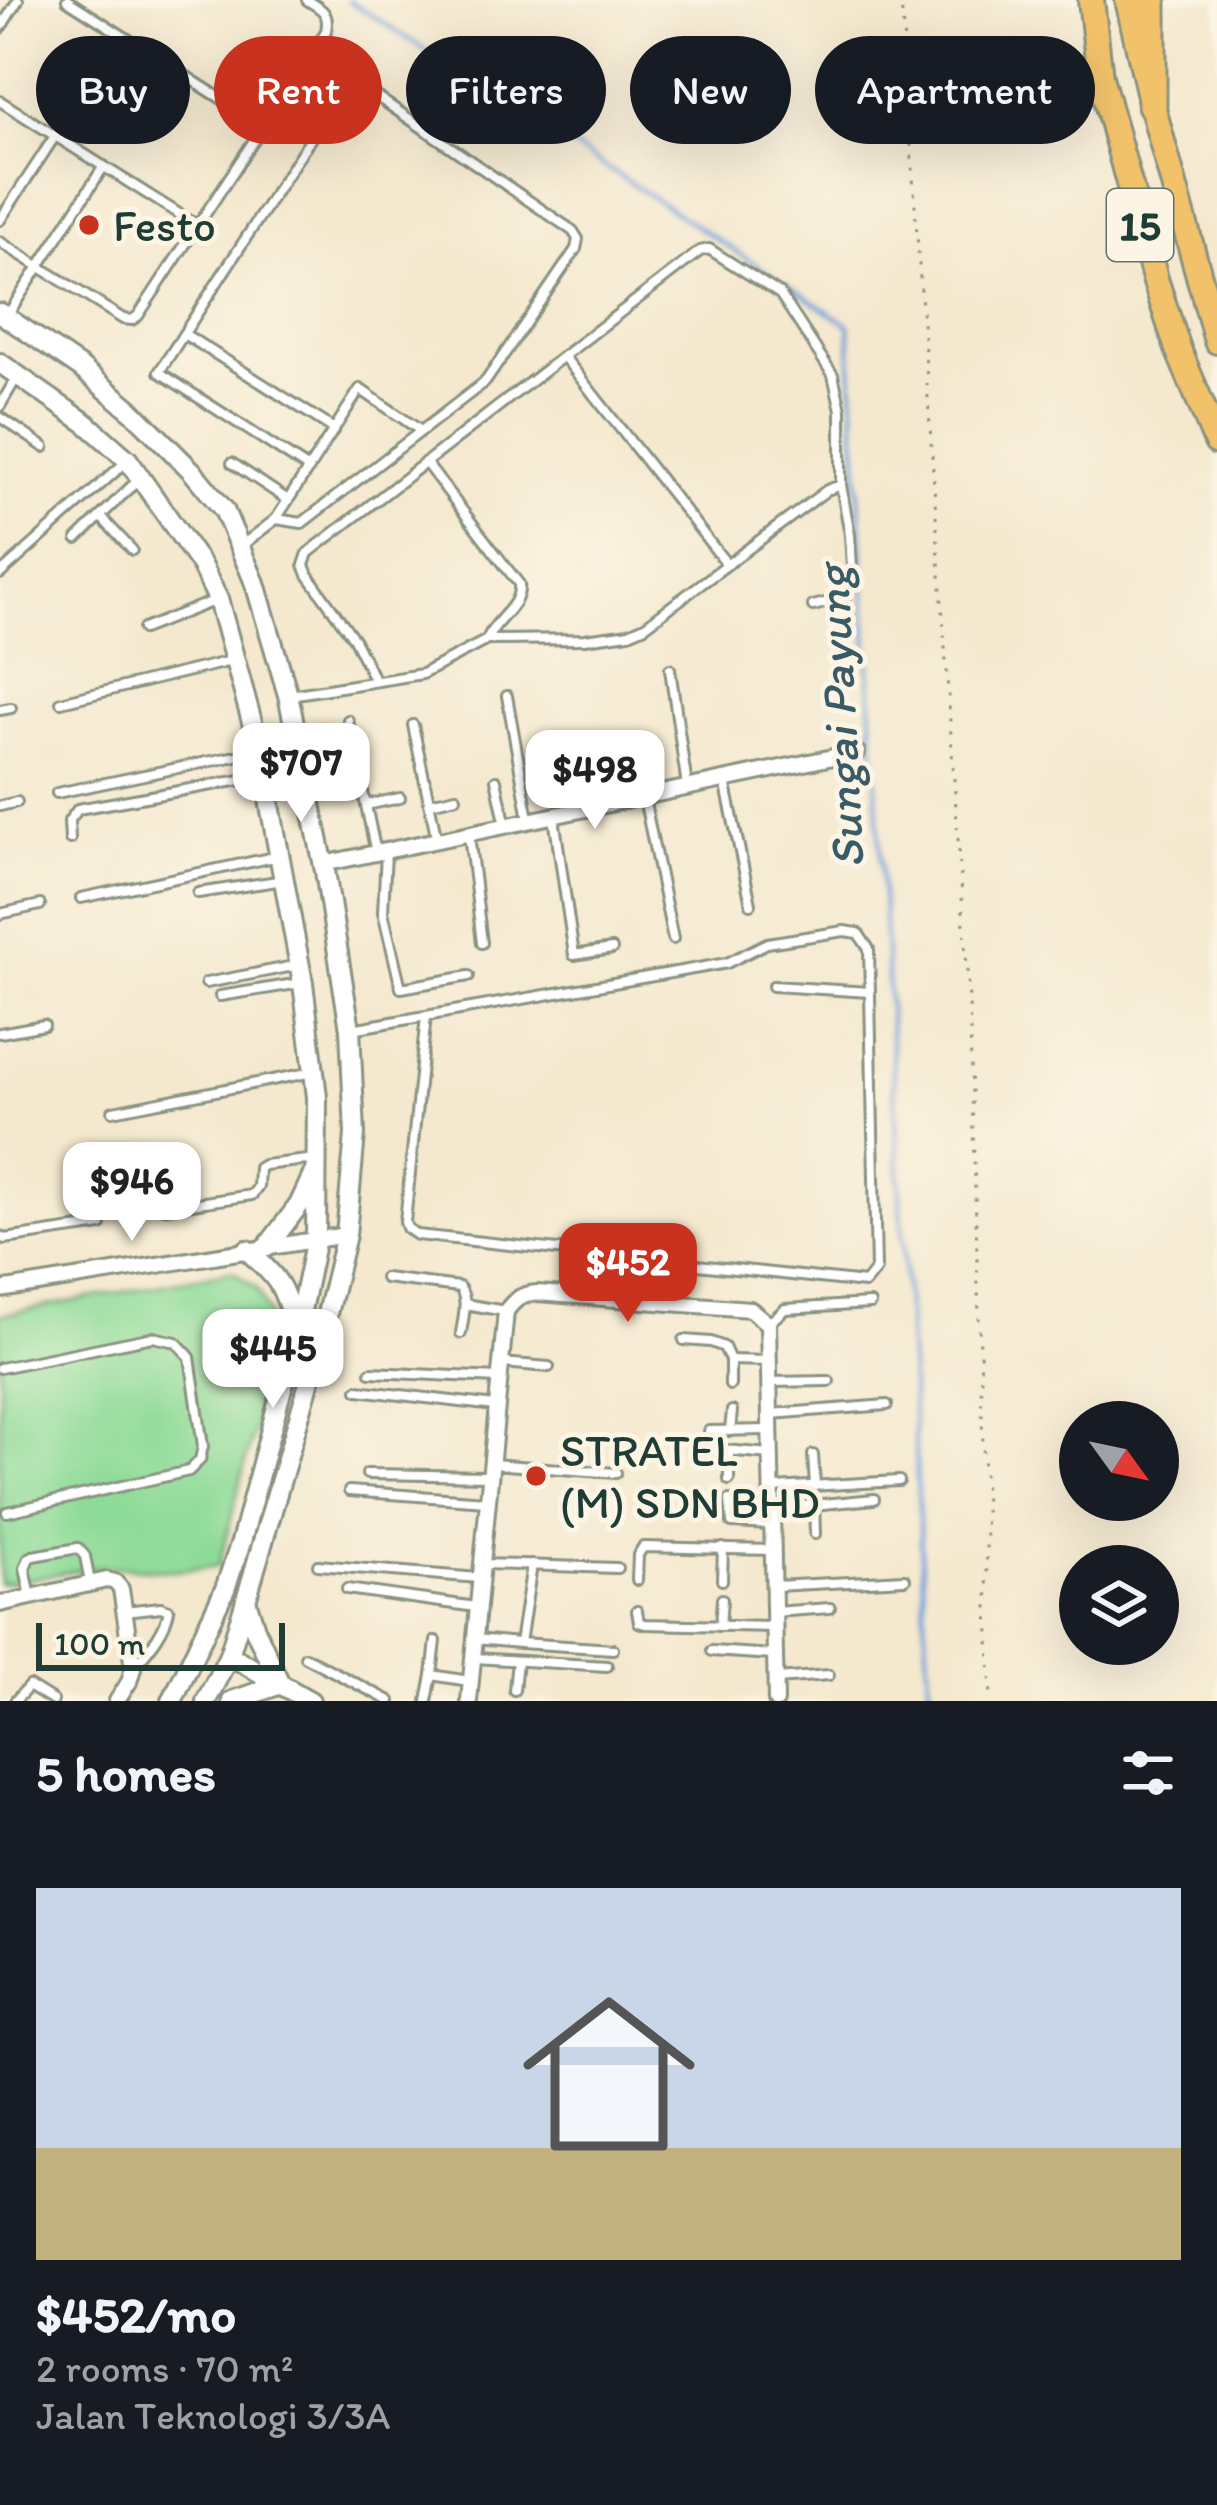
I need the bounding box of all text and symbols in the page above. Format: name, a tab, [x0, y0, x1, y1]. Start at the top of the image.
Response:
chip: Buy	[36, 36, 190, 144]
chip: Rent	[214, 36, 382, 144]
chip: Filters	[406, 36, 606, 144]
chip: New	[630, 36, 791, 144]
chip: Apartment	[815, 36, 1095, 144]
road number: 15	[1107, 189, 1173, 261]
place label: Festo	[113, 198, 216, 252]
marker: Festo	[76, 212, 102, 238]
water label: Sungai Payung	[802, 559, 876, 870]
pin: $707	[230, 723, 372, 825]
pin: $498	[524, 730, 666, 832]
text: $707	[260, 738, 342, 785]
text: $498	[553, 745, 637, 792]
pin: $946	[61, 1142, 203, 1244]
text: $946	[90, 1157, 174, 1204]
pin: $452	[557, 1223, 699, 1325]
text: $452	[586, 1238, 670, 1285]
pin: $445	[202, 1309, 344, 1411]
text: $445	[229, 1324, 317, 1371]
north arrow	[1059, 1401, 1179, 1521]
map controls	[1059, 1401, 1179, 1665]
place label: STRATEL (M) SDN BHD	[560, 1423, 820, 1529]
marker: STRATEL (M) SDN BHD	[523, 1463, 549, 1489]
button: layers	[1059, 1545, 1179, 1665]
scale bar	[36, 1617, 285, 1670]
text: 100 m	[54, 1624, 145, 1663]
icon: filters	[1115, 1740, 1181, 1806]
text: 5 homes	[36, 1743, 216, 1804]
icon: home	[501, 1966, 717, 2182]
text: $452/mo	[36, 2284, 236, 2345]
text: 2 rooms · 70 m²	[36, 2345, 294, 2392]
text: Jalan Teknologi 3/3A	[36, 2392, 390, 2439]

